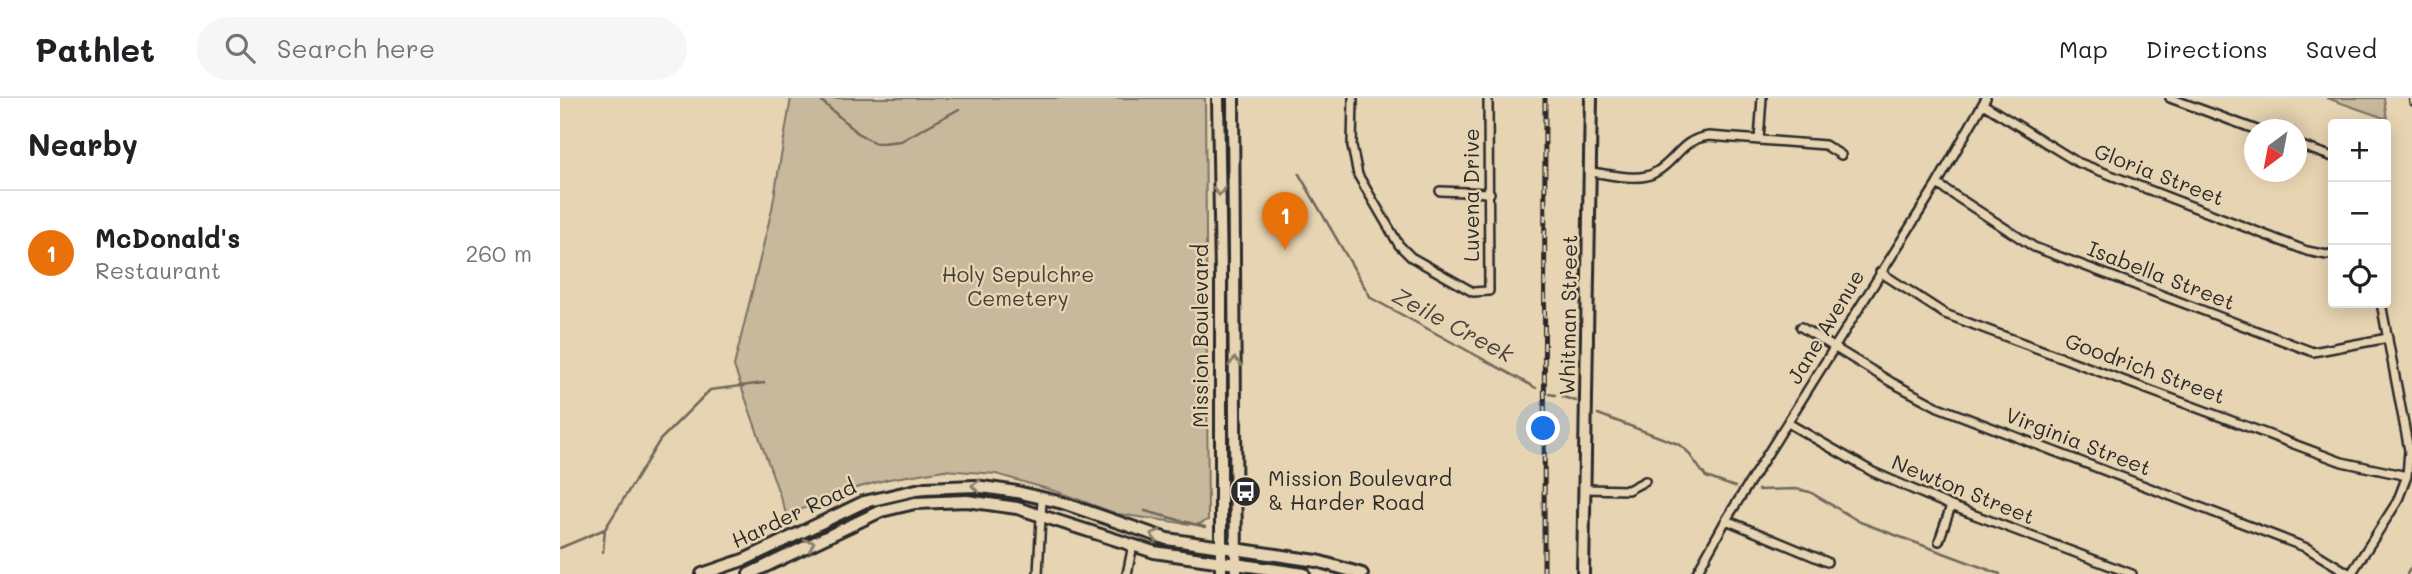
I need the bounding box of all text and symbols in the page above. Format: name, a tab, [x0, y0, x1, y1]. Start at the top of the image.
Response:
search box	[197, 17, 687, 80]
text: Pathlet	[35, 27, 155, 70]
icon: search	[221, 29, 259, 67]
text: Search here	[277, 31, 435, 65]
text: Map	[2059, 33, 2108, 64]
text: Directions	[2146, 33, 2268, 64]
text: Saved	[2306, 33, 2377, 64]
north arrow	[2244, 119, 2307, 182]
map controls	[2328, 119, 2391, 308]
button: +	[2328, 119, 2391, 182]
text: Nearby	[28, 124, 138, 164]
street label: Luvena Drive	[1457, 128, 1484, 262]
street label: Gloria Street	[2091, 136, 2228, 211]
button: −	[2328, 182, 2391, 245]
one-way arrow	[1211, 187, 1227, 197]
pin: 1	[1262, 192, 1308, 250]
text: McDonald's	[95, 221, 240, 255]
street label: Whitman Street	[1553, 234, 1582, 396]
street label: Isabella Street	[2084, 234, 2239, 315]
text: 1	[46, 238, 56, 268]
text: 260 m	[465, 238, 532, 268]
street label: Mission Boulevard	[1186, 244, 1213, 428]
button: locate	[2328, 245, 2391, 308]
text: Restaurant	[95, 255, 221, 285]
park label: Holy Sepulchre Cemetery	[942, 260, 1094, 311]
street label: Jane Avenue	[1780, 264, 1869, 388]
water label: Zeile Creek	[1388, 280, 1520, 369]
street label: Goodrich Street	[2062, 326, 2229, 409]
one-way arrow	[1227, 356, 1242, 367]
street label: Virginia Street	[2002, 400, 2155, 481]
your location	[1526, 411, 1560, 445]
street label: Newton Street	[1888, 448, 2039, 530]
place label: Mission Boulevard & Harder Road	[1268, 464, 1452, 515]
street label: Harder Road	[727, 472, 860, 553]
bus stop icon: Mission Boulevard & Harder Road	[1228, 474, 1262, 508]
one-way arrow	[970, 479, 981, 494]
one-way arrow	[1149, 529, 1161, 543]
one-way arrow	[803, 538, 815, 552]

